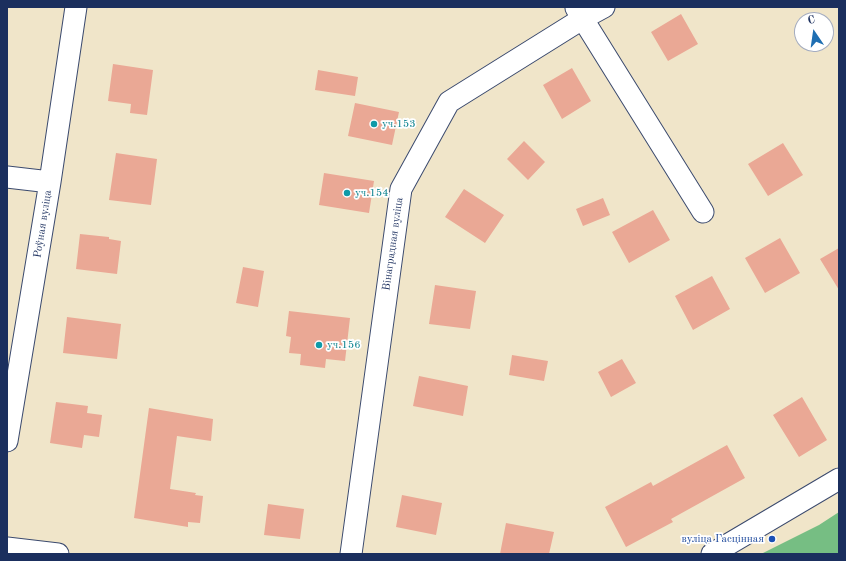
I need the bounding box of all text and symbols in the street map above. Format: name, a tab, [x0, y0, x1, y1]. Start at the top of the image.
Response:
north arrow	[794, 12, 834, 52]
text: С	[807, 15, 816, 27]
place label: уч.153	[382, 117, 416, 131]
marker: уч.153	[369, 119, 379, 129]
place label: уч.154	[355, 186, 389, 200]
marker: уч.154	[342, 188, 352, 198]
street label: Роўная вуліца	[31, 189, 55, 259]
street label: Вінаградная вуліца	[380, 197, 406, 291]
place label: уч.156	[327, 338, 361, 352]
marker: уч.156	[314, 340, 324, 350]
place label: вуліца Гасцінная	[681, 532, 764, 546]
marker: вуліца Гасцінная	[767, 534, 777, 544]

